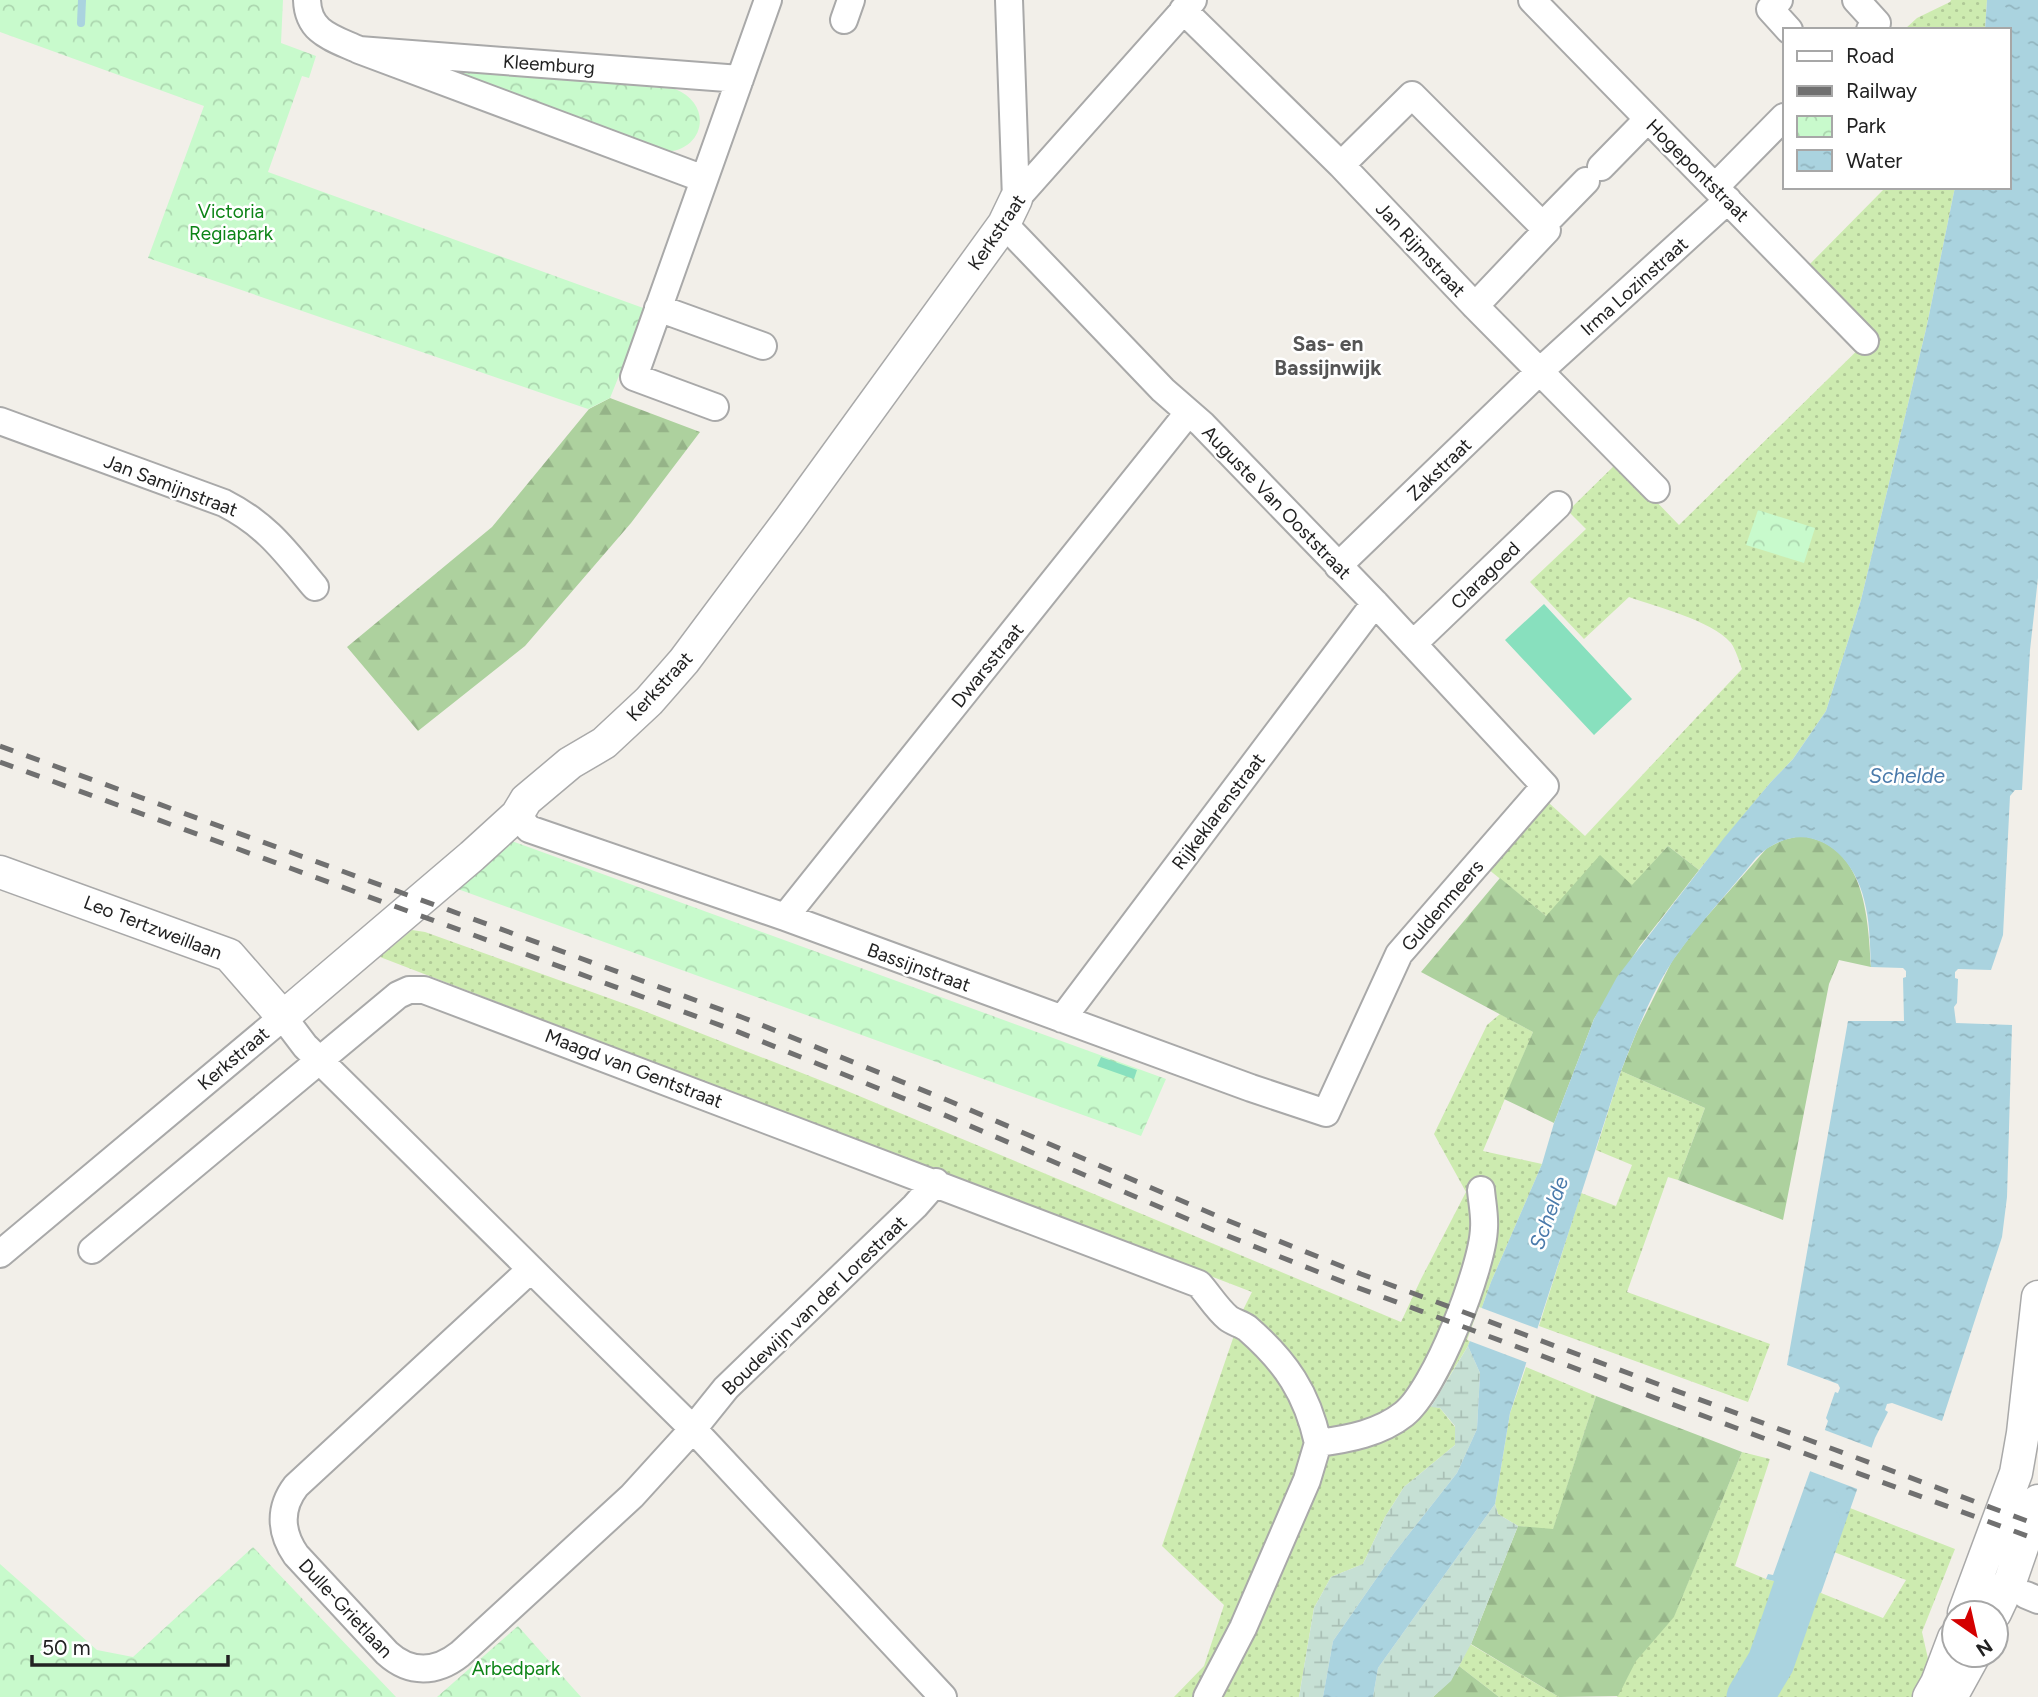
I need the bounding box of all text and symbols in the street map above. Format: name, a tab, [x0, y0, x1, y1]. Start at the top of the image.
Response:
legend	[1783, 28, 2010, 189]
text: Road	[1846, 43, 1894, 68]
street label: Kleemburg	[502, 50, 596, 79]
text: Railway	[1846, 78, 1917, 103]
text: Park	[1846, 113, 1887, 138]
street label: Hogepontstraat	[1641, 114, 1754, 227]
text: Water	[1846, 148, 1902, 173]
street label: Kerkstraat	[963, 190, 1030, 275]
street label: Jan Rijmstraat	[1371, 197, 1470, 302]
park label: Victoria Regiapark	[189, 200, 274, 245]
street label: Irma Lozinstraat	[1576, 232, 1693, 341]
district label: Sas- en Bassijnwijk	[1274, 331, 1382, 380]
street label: Auguste Van Ooststraat	[1197, 421, 1356, 584]
street label: Zakstraat	[1403, 433, 1476, 505]
street label: Jan Samijnstraat	[101, 449, 241, 522]
street label: Claragoed	[1446, 537, 1525, 614]
street label: Dwarsstraat	[946, 619, 1028, 712]
street label: Kerkstraat	[621, 647, 697, 726]
street label: Rijkeklarenstraat	[1167, 748, 1270, 874]
water label: Schelde	[1869, 763, 1945, 788]
street label: Guldenmeers	[1396, 855, 1488, 956]
street label: Leo Tertzweillaan	[80, 890, 225, 964]
street label: Bassijnstraat	[864, 938, 974, 997]
street label: Kerkstraat	[193, 1022, 274, 1095]
street label: Maagd van Gentstraat	[542, 1024, 726, 1113]
water label: Schelde	[1524, 1172, 1573, 1253]
street label: Boudewijn van der Lorestraat	[717, 1211, 912, 1400]
street label: Dulle-Grietlaan	[294, 1554, 397, 1663]
north arrow	[1940, 1599, 2010, 1669]
scale bar	[32, 1624, 228, 1668]
text: N	[1972, 1634, 1997, 1661]
text: 50 m	[42, 1635, 91, 1660]
park label: Arbedpark	[472, 1657, 561, 1680]

